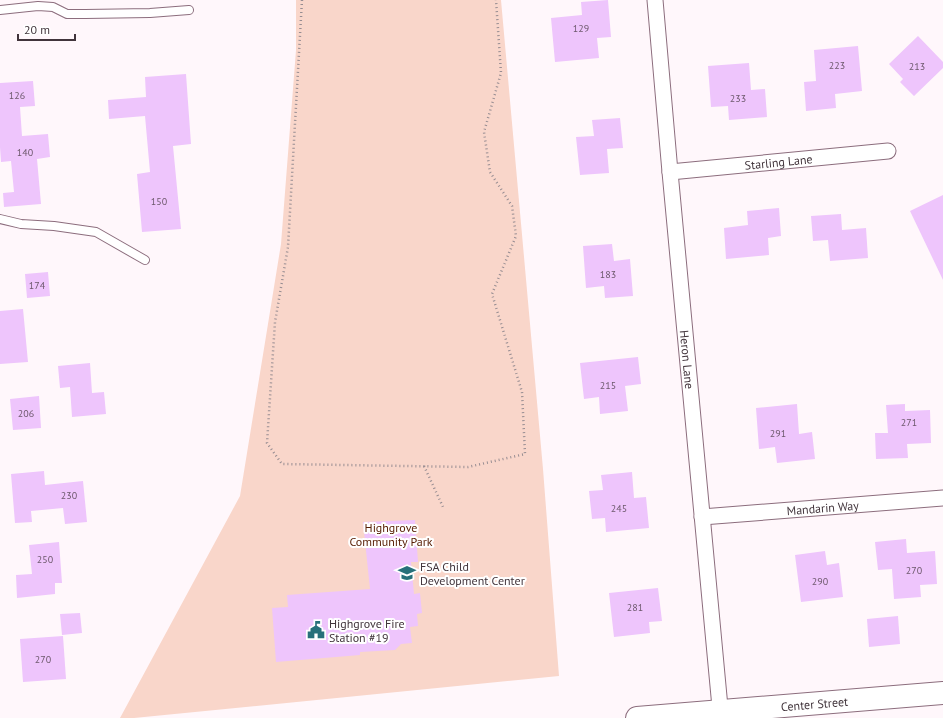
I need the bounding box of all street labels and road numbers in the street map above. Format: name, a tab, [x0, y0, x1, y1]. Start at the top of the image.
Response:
street label: Starling Lane	[744, 151, 813, 172]
street label: Heron Lane	[677, 329, 698, 390]
street label: Mandarin Way	[786, 497, 860, 518]
street label: Center Street	[780, 693, 849, 714]

